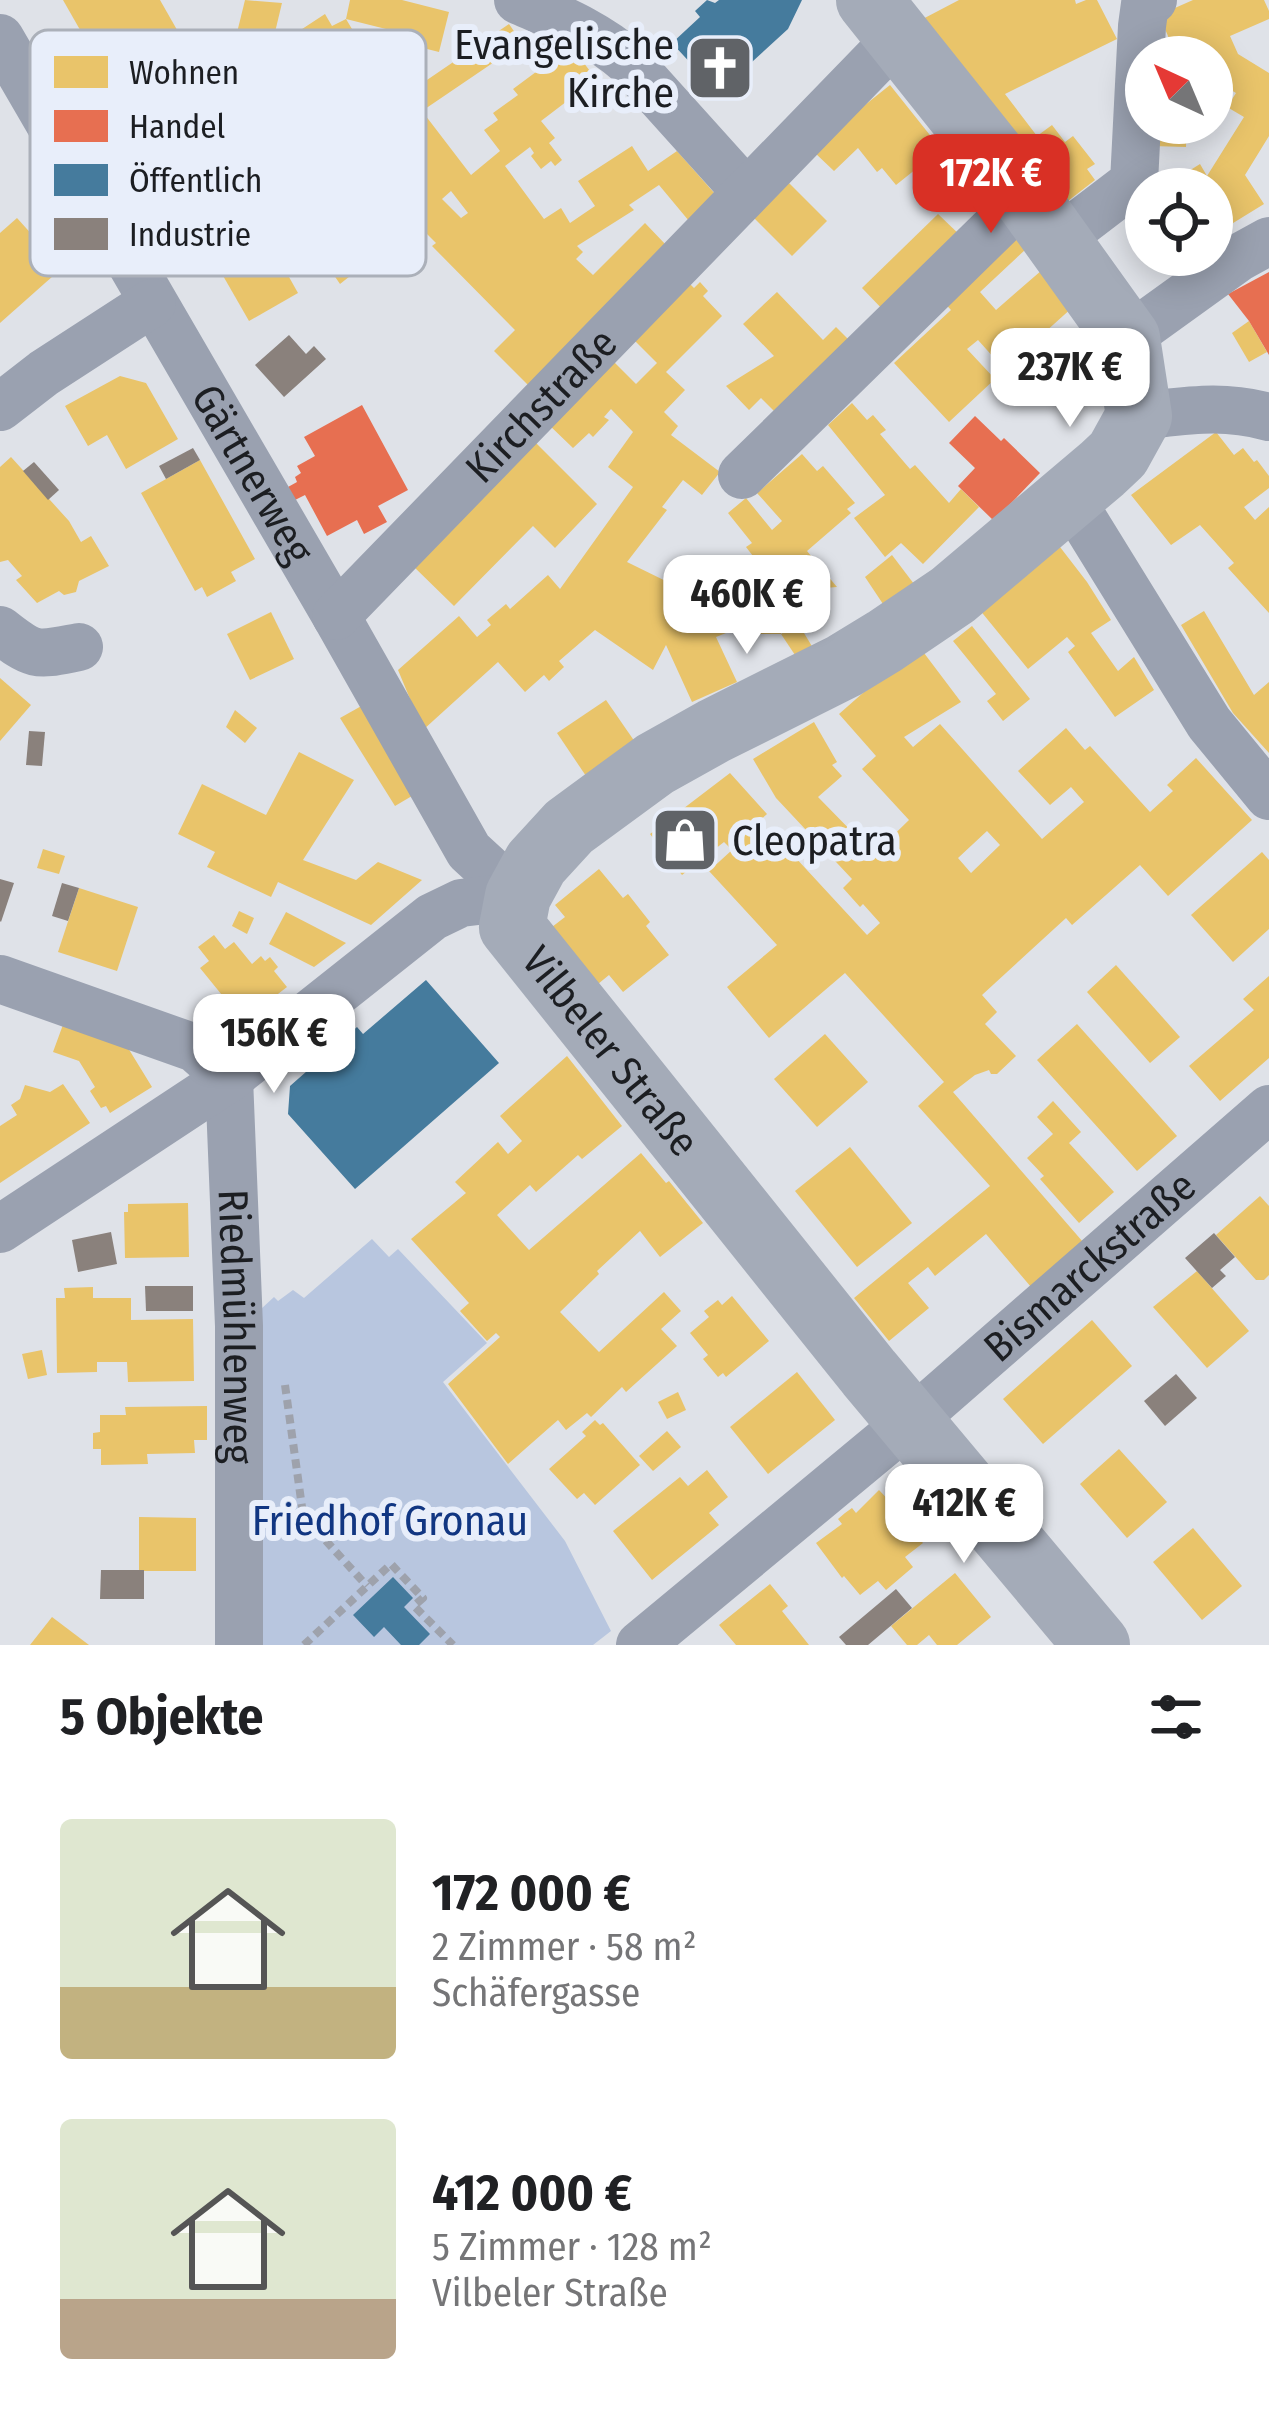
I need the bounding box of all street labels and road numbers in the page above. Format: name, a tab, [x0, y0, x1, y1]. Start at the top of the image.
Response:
street label: Kirchstraße	[456, 318, 627, 493]
street label: Gärtnerweg	[181, 376, 324, 573]
street label: Vilbeler Straße	[511, 937, 709, 1166]
street label: Bismarckstraße	[974, 1161, 1206, 1372]
street label: Riedmühlenweg	[208, 1188, 263, 1464]

